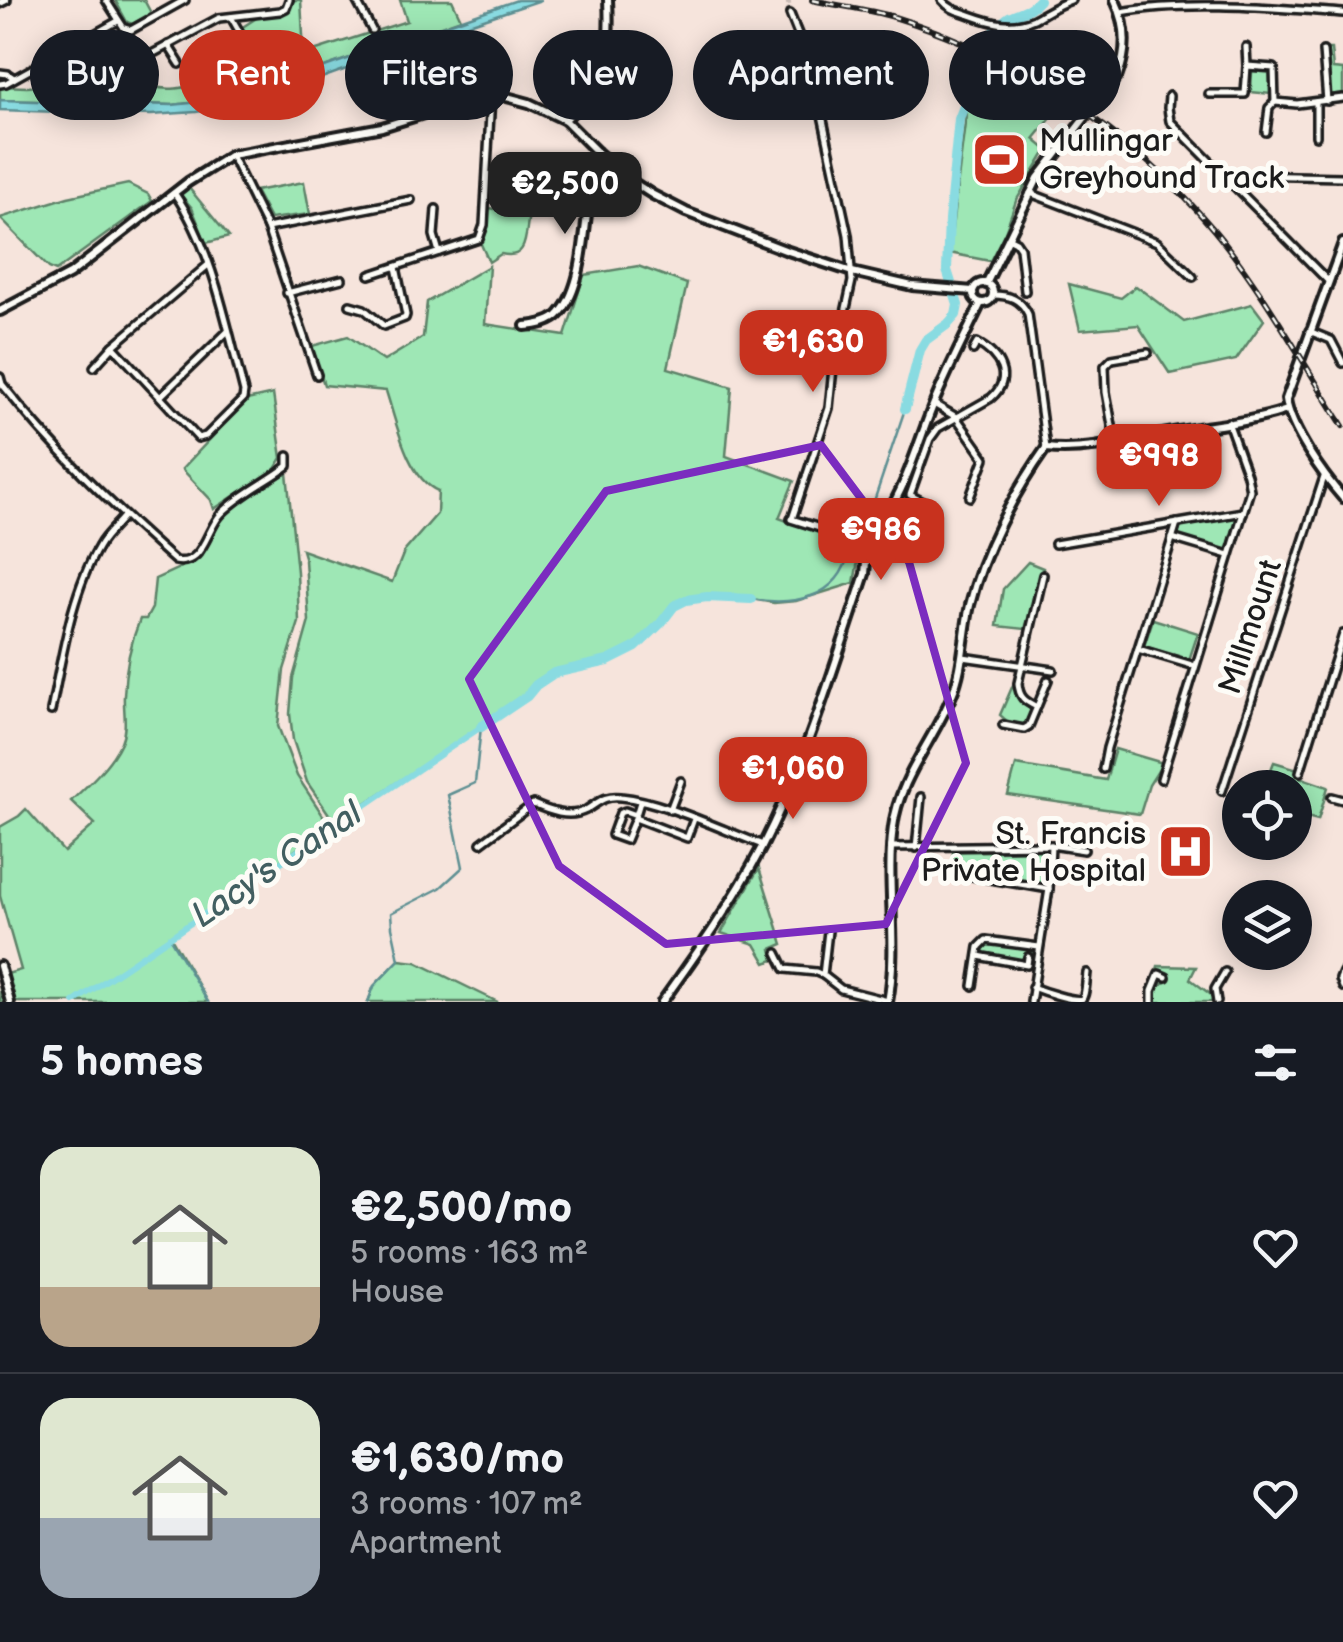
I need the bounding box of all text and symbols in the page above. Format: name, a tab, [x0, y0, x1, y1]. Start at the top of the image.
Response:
chip: Buy	[30, 30, 159, 120]
chip: Rent	[179, 30, 325, 120]
chip: Filters	[345, 30, 513, 120]
chip: New	[533, 30, 673, 120]
chip: Apartment	[693, 30, 929, 120]
chip: House	[949, 30, 1121, 120]
place label: Mullingar Greyhound Track	[1039, 122, 1284, 198]
sports icon: Mullingar Greyhound Track	[970, 129, 1030, 189]
pin: €2,500	[484, 152, 646, 237]
text: €2,500	[511, 165, 619, 204]
pin: €1,630	[732, 310, 894, 395]
text: €1,630	[762, 323, 864, 362]
pin: €998	[1100, 424, 1218, 509]
text: €998	[1119, 437, 1199, 476]
pin: €986	[822, 498, 940, 583]
text: €986	[840, 511, 922, 550]
street label: Millmount	[1211, 555, 1291, 699]
pin: €1,060	[712, 737, 874, 822]
text: €1,060	[741, 750, 845, 789]
map controls	[1222, 770, 1312, 970]
button: locate	[1222, 770, 1312, 860]
water label: Lacy's Canal	[184, 792, 371, 938]
place label: St. Francis Private Hospital	[921, 815, 1146, 891]
hospital icon: St. Francis Private Hospital	[1155, 822, 1215, 882]
button: layers	[1222, 880, 1312, 970]
icon: filters	[1248, 1035, 1303, 1090]
text: 5 homes	[40, 1037, 203, 1088]
text: €2,500/mo	[350, 1183, 572, 1234]
icon: home	[120, 1187, 240, 1307]
icon: heart	[1248, 1220, 1303, 1275]
text: 5 rooms · 163 m²	[350, 1234, 588, 1273]
text: House	[350, 1273, 444, 1312]
text: €1,630/mo	[350, 1434, 564, 1485]
icon: home	[120, 1438, 240, 1558]
icon: heart	[1248, 1471, 1303, 1526]
text: 3 rooms · 107 m²	[350, 1485, 583, 1524]
text: Apartment	[350, 1524, 501, 1563]

